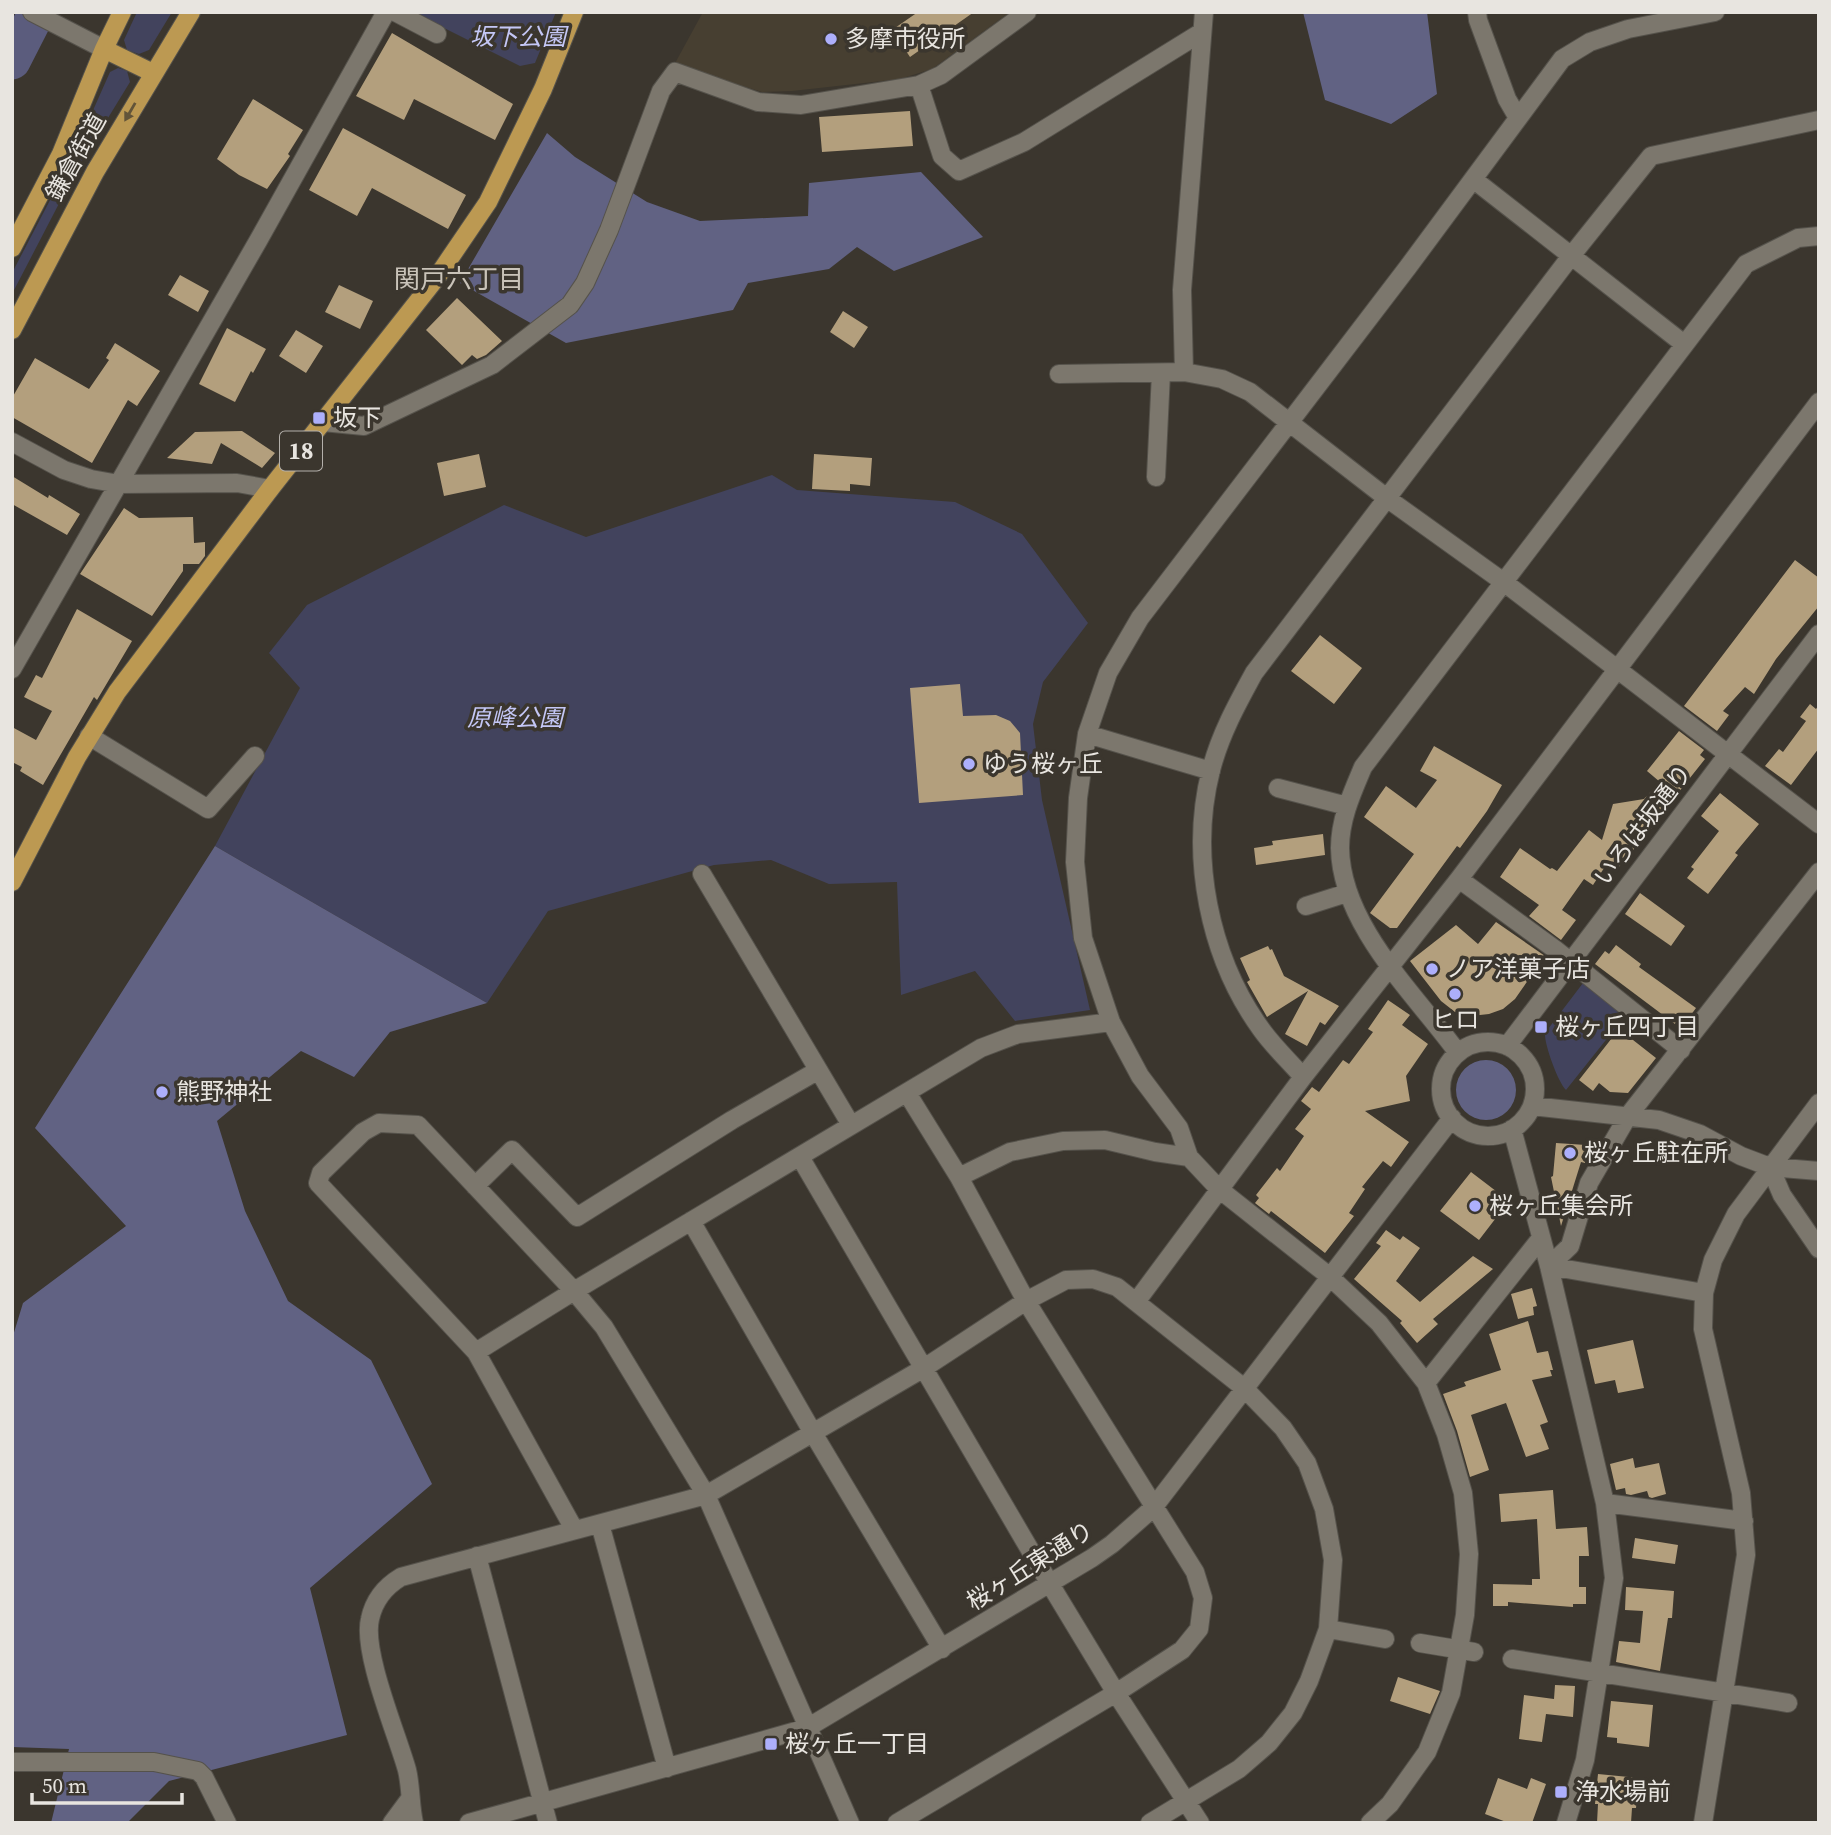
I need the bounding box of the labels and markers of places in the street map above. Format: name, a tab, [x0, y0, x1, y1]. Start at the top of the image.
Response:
place label: 多摩市役所	[845, 22, 965, 55]
marker: 多摩市役所	[823, 31, 839, 47]
place label: 坂下	[333, 401, 381, 434]
marker: 坂下	[311, 410, 327, 426]
place label: ゆう桜ヶ丘	[983, 747, 1103, 780]
marker: ゆう桜ヶ丘	[961, 756, 977, 772]
place label: ノア洋菓子店	[1446, 952, 1590, 985]
marker: ノア洋菓子店	[1424, 961, 1440, 977]
marker: ヒロ	[1447, 986, 1463, 1002]
place label: ヒロ	[1431, 1003, 1479, 1036]
place label: 桜ヶ丘四丁目	[1555, 1010, 1699, 1043]
marker: 桜ヶ丘四丁目	[1533, 1019, 1549, 1035]
place label: 熊野神社	[176, 1075, 272, 1108]
marker: 熊野神社	[154, 1084, 170, 1100]
place label: 桜ヶ丘駐在所	[1584, 1136, 1728, 1169]
marker: 桜ヶ丘駐在所	[1562, 1145, 1578, 1161]
place label: 桜ヶ丘集会所	[1489, 1189, 1633, 1222]
marker: 桜ヶ丘集会所	[1467, 1198, 1483, 1214]
place label: 桜ヶ丘一丁目	[785, 1727, 929, 1760]
marker: 桜ヶ丘一丁目	[763, 1736, 779, 1752]
place label: 浄水場前	[1575, 1775, 1671, 1808]
marker: 浄水場前	[1553, 1784, 1569, 1800]

